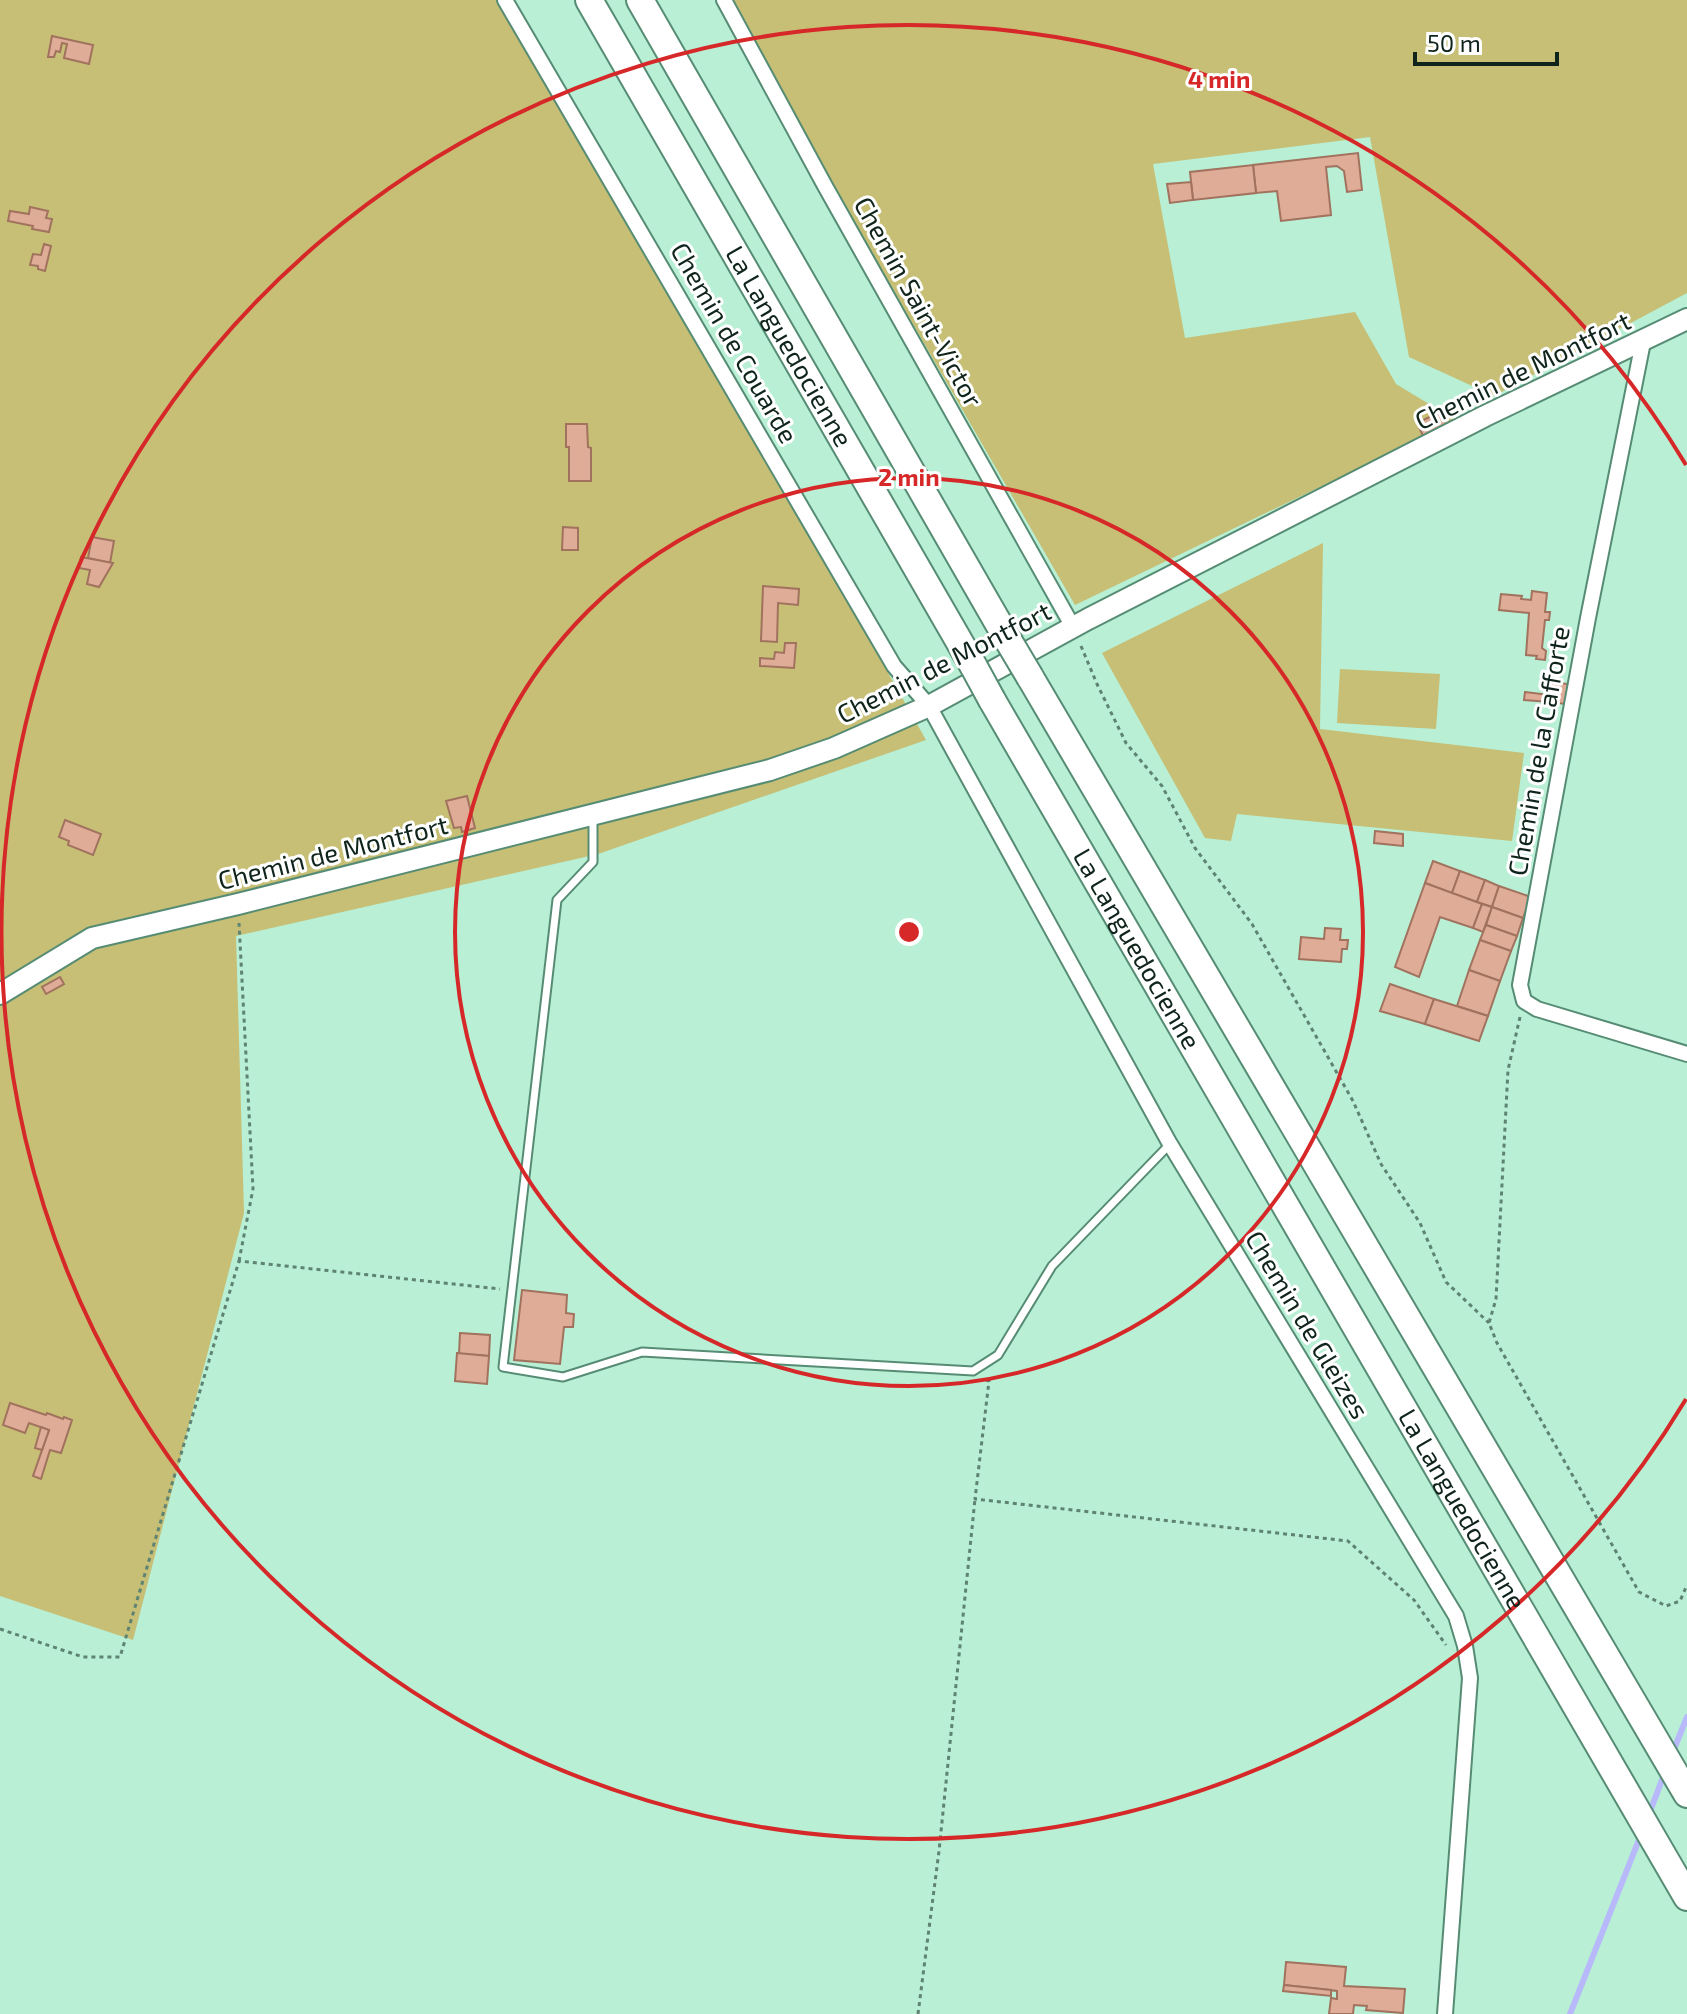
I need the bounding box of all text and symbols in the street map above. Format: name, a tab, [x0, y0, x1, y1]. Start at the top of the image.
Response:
scale bar	[1415, 16, 1557, 66]
text: 50 m	[1427, 28, 1481, 57]
text: 4 min	[1188, 64, 1250, 93]
street label: Chemin Saint-Victor	[849, 191, 990, 412]
street label: Chemin de Couarde	[665, 236, 805, 448]
street label: La Languedocienne	[720, 240, 860, 452]
street label: Chemin de Montfort	[1409, 304, 1635, 435]
text: 2 min	[878, 462, 940, 491]
street label: Chemin de Montfort	[831, 594, 1056, 729]
street label: Chemin de la Cafforte	[1500, 624, 1575, 878]
street label: Chemin de Montfort	[214, 808, 451, 895]
street label: La Languedocienne	[1068, 843, 1208, 1054]
centre of rings	[895, 918, 923, 946]
street label: Chemin de Gleizes	[1240, 1225, 1377, 1424]
street label: La Languedocienne	[1393, 1403, 1534, 1614]

